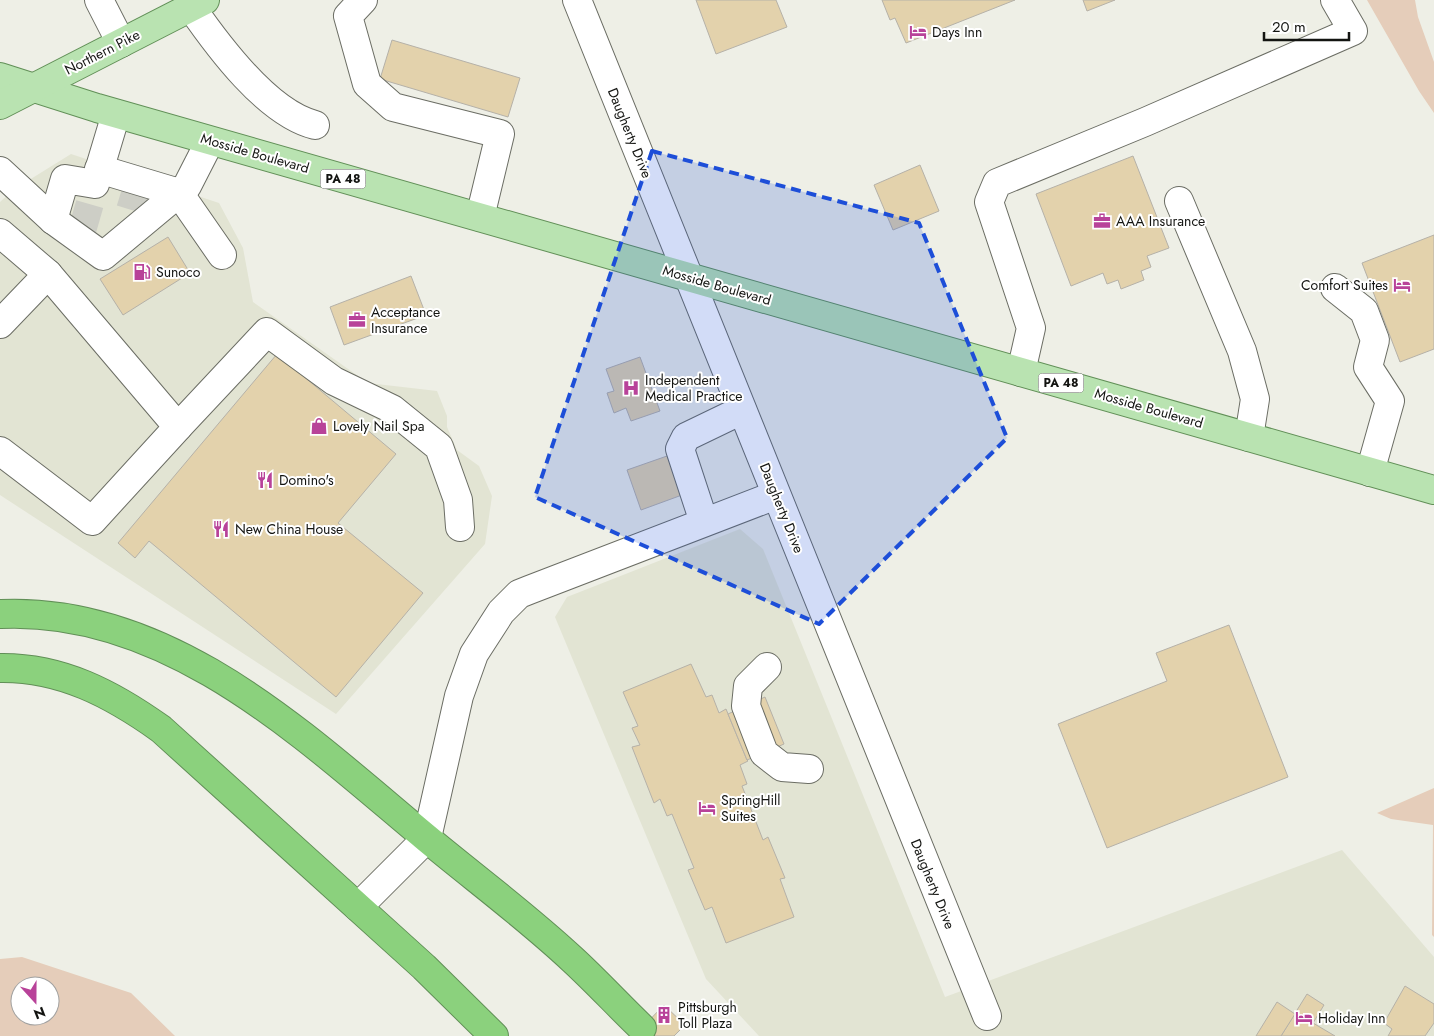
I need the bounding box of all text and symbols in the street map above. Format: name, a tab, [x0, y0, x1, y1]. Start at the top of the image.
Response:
scale bar	[1264, 10, 1349, 42]
text: 20 m	[1272, 16, 1306, 38]
hotel icon: Days Inn	[908, 22, 928, 42]
place label: Days Inn	[932, 22, 982, 42]
street label: Northern Pike	[61, 24, 143, 80]
street label: Daugherty Drive	[603, 85, 657, 181]
street label: Mosside Boulevard	[198, 128, 312, 178]
road number: PA 48	[320, 170, 366, 188]
office icon: AAA Insurance	[1092, 211, 1112, 231]
place label: AAA Insurance	[1116, 211, 1205, 231]
street label: Mosside Boulevard	[660, 260, 774, 310]
fuel station icon: Sunoco	[132, 262, 152, 282]
place label: Sunoco	[156, 262, 201, 282]
place label: Comfort Suites	[1301, 275, 1388, 295]
hotel icon: Comfort Suites	[1392, 275, 1412, 295]
place label: Acceptance Insurance	[371, 302, 440, 338]
office icon: Acceptance Insurance	[347, 310, 367, 330]
place label: Independent Medical Practice	[645, 370, 743, 406]
road number: PA 48	[1038, 373, 1084, 392]
hospital icon: Independent Medical Practice	[621, 378, 641, 398]
street label: Mosside Boulevard	[1092, 383, 1206, 433]
shop icon: Lovely Nail Spa	[309, 416, 329, 436]
place label: Lovely Nail Spa	[333, 416, 425, 436]
street label: Daugherty Drive	[755, 460, 809, 556]
restaurant icon: Domino's	[255, 470, 275, 490]
place label: Domino's	[279, 470, 334, 490]
restaurant icon: New China House	[211, 519, 231, 539]
place label: New China House	[235, 519, 343, 539]
place label: SpringHill Suites	[721, 790, 781, 826]
hotel icon: SpringHill Suites	[697, 798, 717, 818]
street label: Daugherty Drive	[906, 836, 960, 932]
north arrow	[10, 976, 60, 1026]
place label: Pittsburgh Toll Plaza	[678, 997, 737, 1033]
text: N	[31, 1002, 48, 1024]
building icon: Pittsburgh Toll Plaza	[654, 1005, 674, 1025]
hotel icon: Holiday Inn	[1294, 1008, 1314, 1028]
place label: Holiday Inn	[1318, 1008, 1386, 1028]

